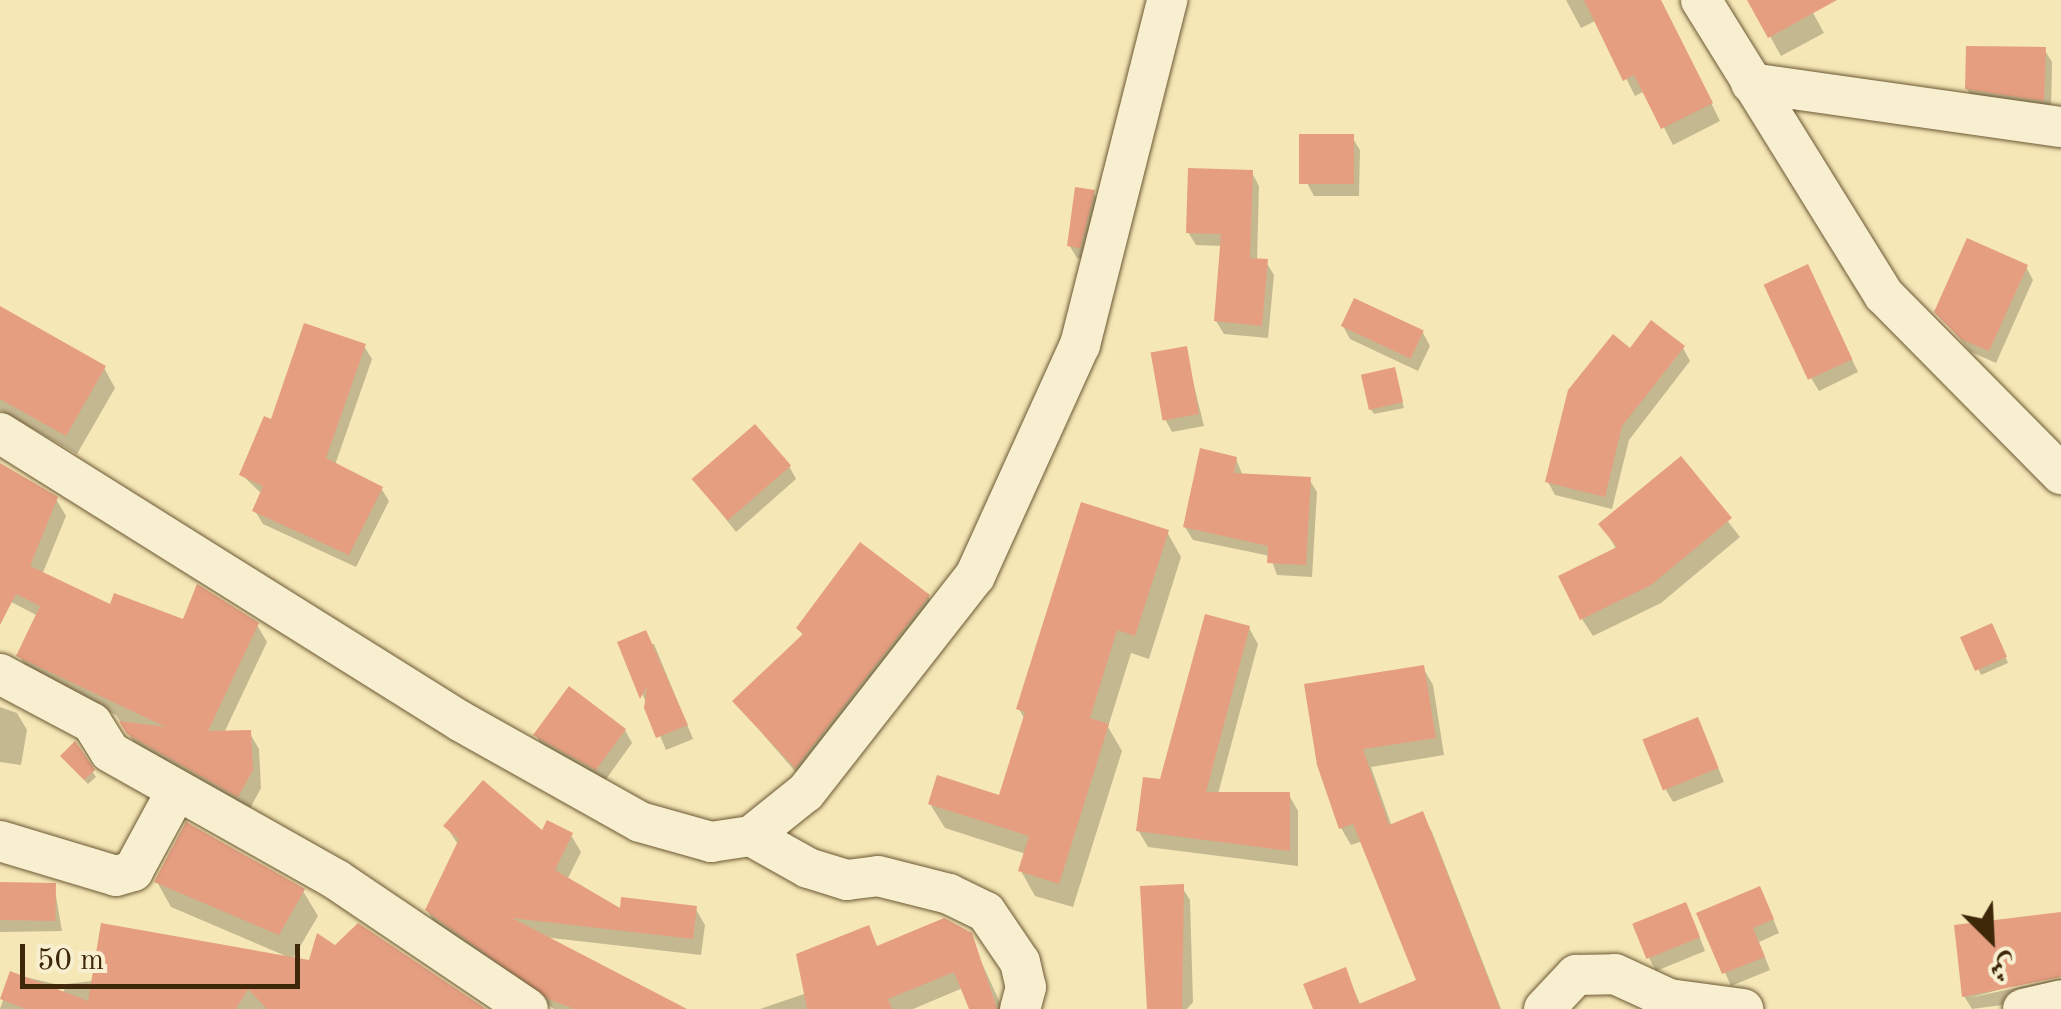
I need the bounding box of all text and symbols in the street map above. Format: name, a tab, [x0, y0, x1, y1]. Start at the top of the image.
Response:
north arrow	[1941, 889, 2041, 989]
scale bar	[25, 924, 305, 986]
text: 50 m	[37, 946, 104, 976]
text: ش	[1985, 948, 2022, 985]

